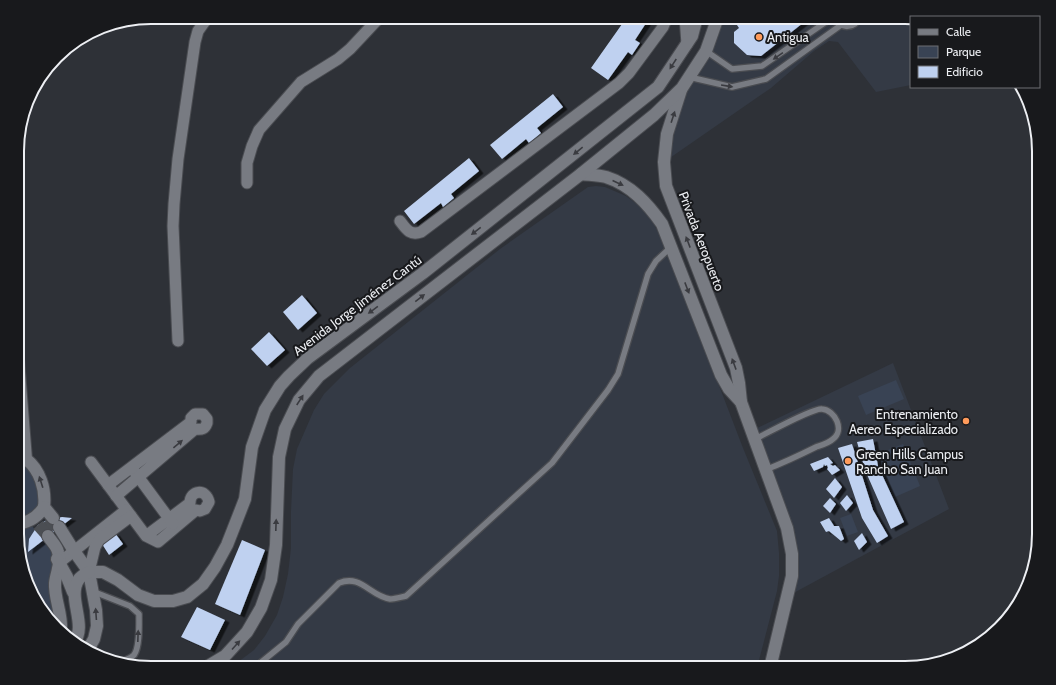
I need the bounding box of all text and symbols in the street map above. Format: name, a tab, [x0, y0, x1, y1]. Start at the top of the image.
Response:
legend	[910, 16, 1040, 88]
text: Calle	[946, 24, 971, 39]
place label: Antigua	[767, 29, 810, 45]
marker: Antigua	[754, 32, 764, 42]
text: Parque	[946, 44, 981, 59]
one-way arrow	[772, 51, 783, 60]
one-way arrow	[670, 58, 677, 70]
text: Edificio	[946, 64, 983, 79]
one-way arrow	[721, 83, 733, 89]
one-way arrow	[670, 111, 676, 123]
one-way arrow	[573, 146, 584, 155]
one-way arrow	[613, 180, 624, 186]
street label: Privada Aeropuerto	[676, 189, 728, 293]
one-way arrow	[471, 227, 482, 236]
one-way arrow	[684, 236, 690, 248]
street label: Avenida Jorge Jiménez Cantú	[290, 251, 425, 359]
one-way arrow	[685, 282, 691, 294]
one-way arrow	[415, 294, 425, 302]
one-way arrow	[367, 306, 378, 314]
one-way arrow	[731, 357, 737, 369]
one-way arrow	[297, 394, 304, 405]
place label: Entrenamiento Aereo Especializado	[849, 406, 958, 437]
marker: Entrenamiento Aereo Especializado	[961, 416, 971, 426]
one-way arrow	[173, 439, 183, 448]
place label: Green Hills Campus Rancho San Juan	[856, 446, 964, 477]
marker: Green Hills Campus Rancho San Juan	[843, 456, 853, 466]
one-way arrow	[38, 476, 44, 488]
one-way arrow	[273, 519, 280, 531]
one-way arrow	[93, 607, 99, 620]
one-way arrow	[135, 629, 141, 642]
one-way arrow	[231, 640, 240, 650]

